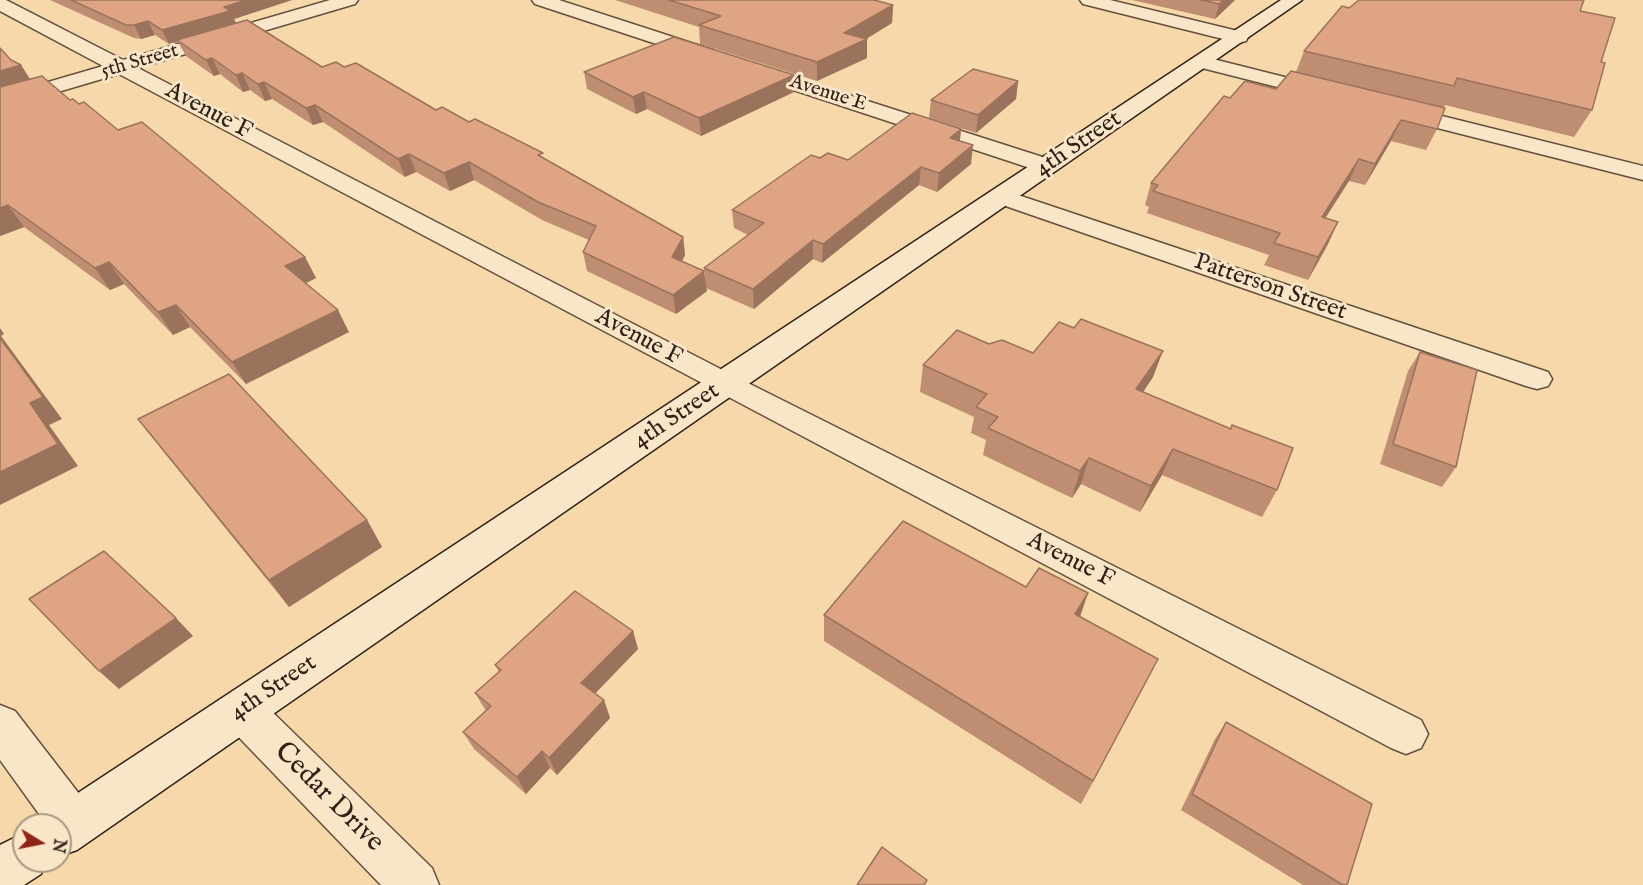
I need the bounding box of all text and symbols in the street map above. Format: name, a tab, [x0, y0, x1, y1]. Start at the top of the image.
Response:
street label: 5th Street	[99, 40, 181, 84]
street label: Avenue E	[787, 70, 869, 118]
street label: Avenue F	[160, 77, 256, 147]
street label: 4th Street	[1030, 106, 1128, 184]
street label: Patterson Street	[1190, 248, 1350, 328]
street label: Avenue F	[590, 303, 686, 373]
street label: 4th Street	[628, 378, 726, 456]
street label: Avenue F	[1022, 527, 1118, 595]
street label: 4th Street	[225, 650, 323, 728]
street label: Cedar Drive	[266, 736, 390, 860]
north arrow	[12, 813, 72, 873]
text: N	[47, 837, 69, 854]

